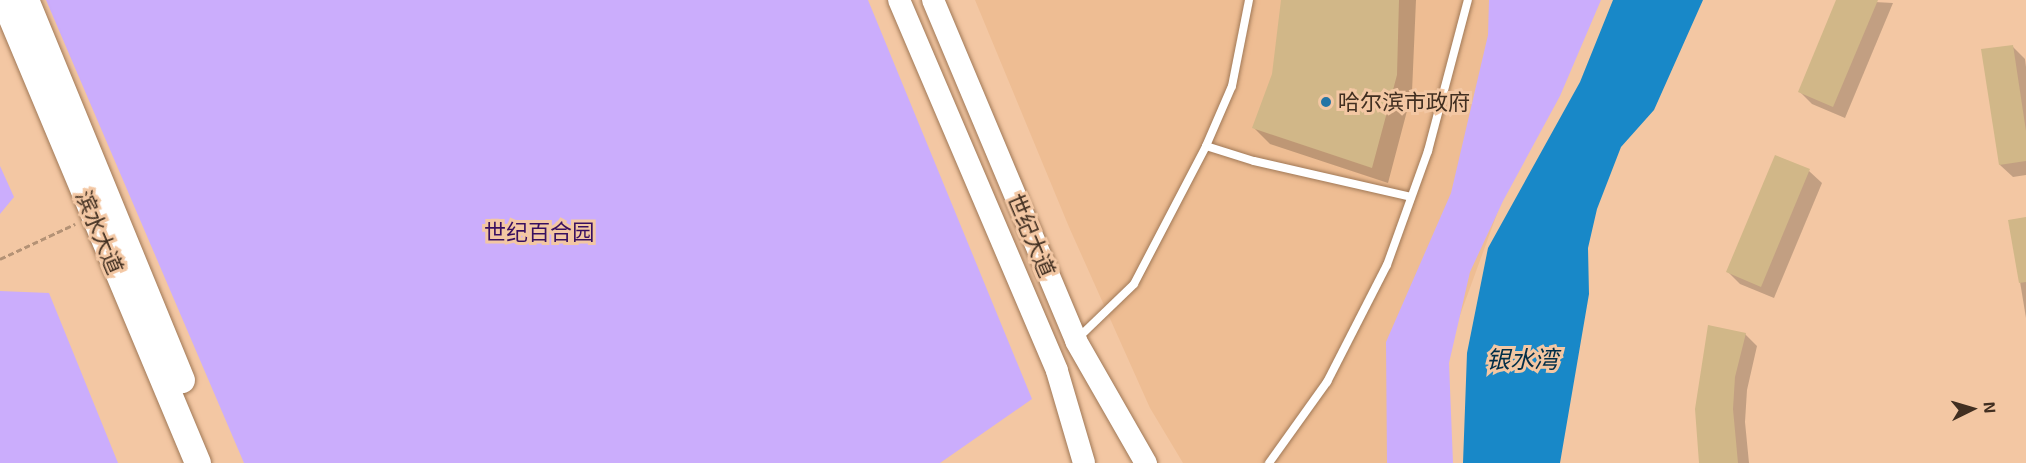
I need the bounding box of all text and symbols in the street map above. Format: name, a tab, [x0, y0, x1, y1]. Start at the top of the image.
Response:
place label: 哈尔滨市政府	[1338, 89, 1470, 115]
marker: 哈尔滨市政府	[1319, 95, 1333, 109]
street label: 滨水大道	[71, 186, 129, 278]
street label: 世纪大道	[1003, 189, 1061, 281]
park label: 世纪百合园	[484, 219, 594, 245]
water label: 银水湾	[1486, 345, 1558, 373]
north arrow	[1942, 379, 2002, 439]
text: N	[1980, 401, 2000, 414]

